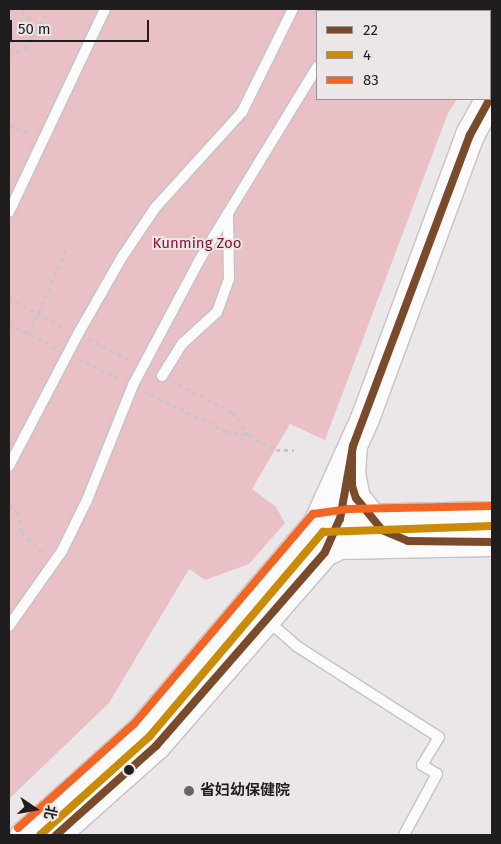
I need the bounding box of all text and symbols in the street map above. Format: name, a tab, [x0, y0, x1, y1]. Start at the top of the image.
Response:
scale bar	[12, 10, 151, 42]
legend	[316, 10, 491, 100]
text: 50 m	[18, 20, 51, 38]
text: 22	[363, 21, 378, 39]
text: 4	[363, 46, 371, 64]
text: 83	[363, 71, 379, 89]
park label: Kunming Zoo	[153, 235, 241, 253]
unlabelled marker	[124, 765, 134, 775]
place label: 省妇幼保健院	[200, 782, 290, 800]
north arrow	[10, 784, 60, 834]
marker: 省妇幼保健院	[182, 784, 196, 798]
text: 北	[40, 804, 60, 821]

